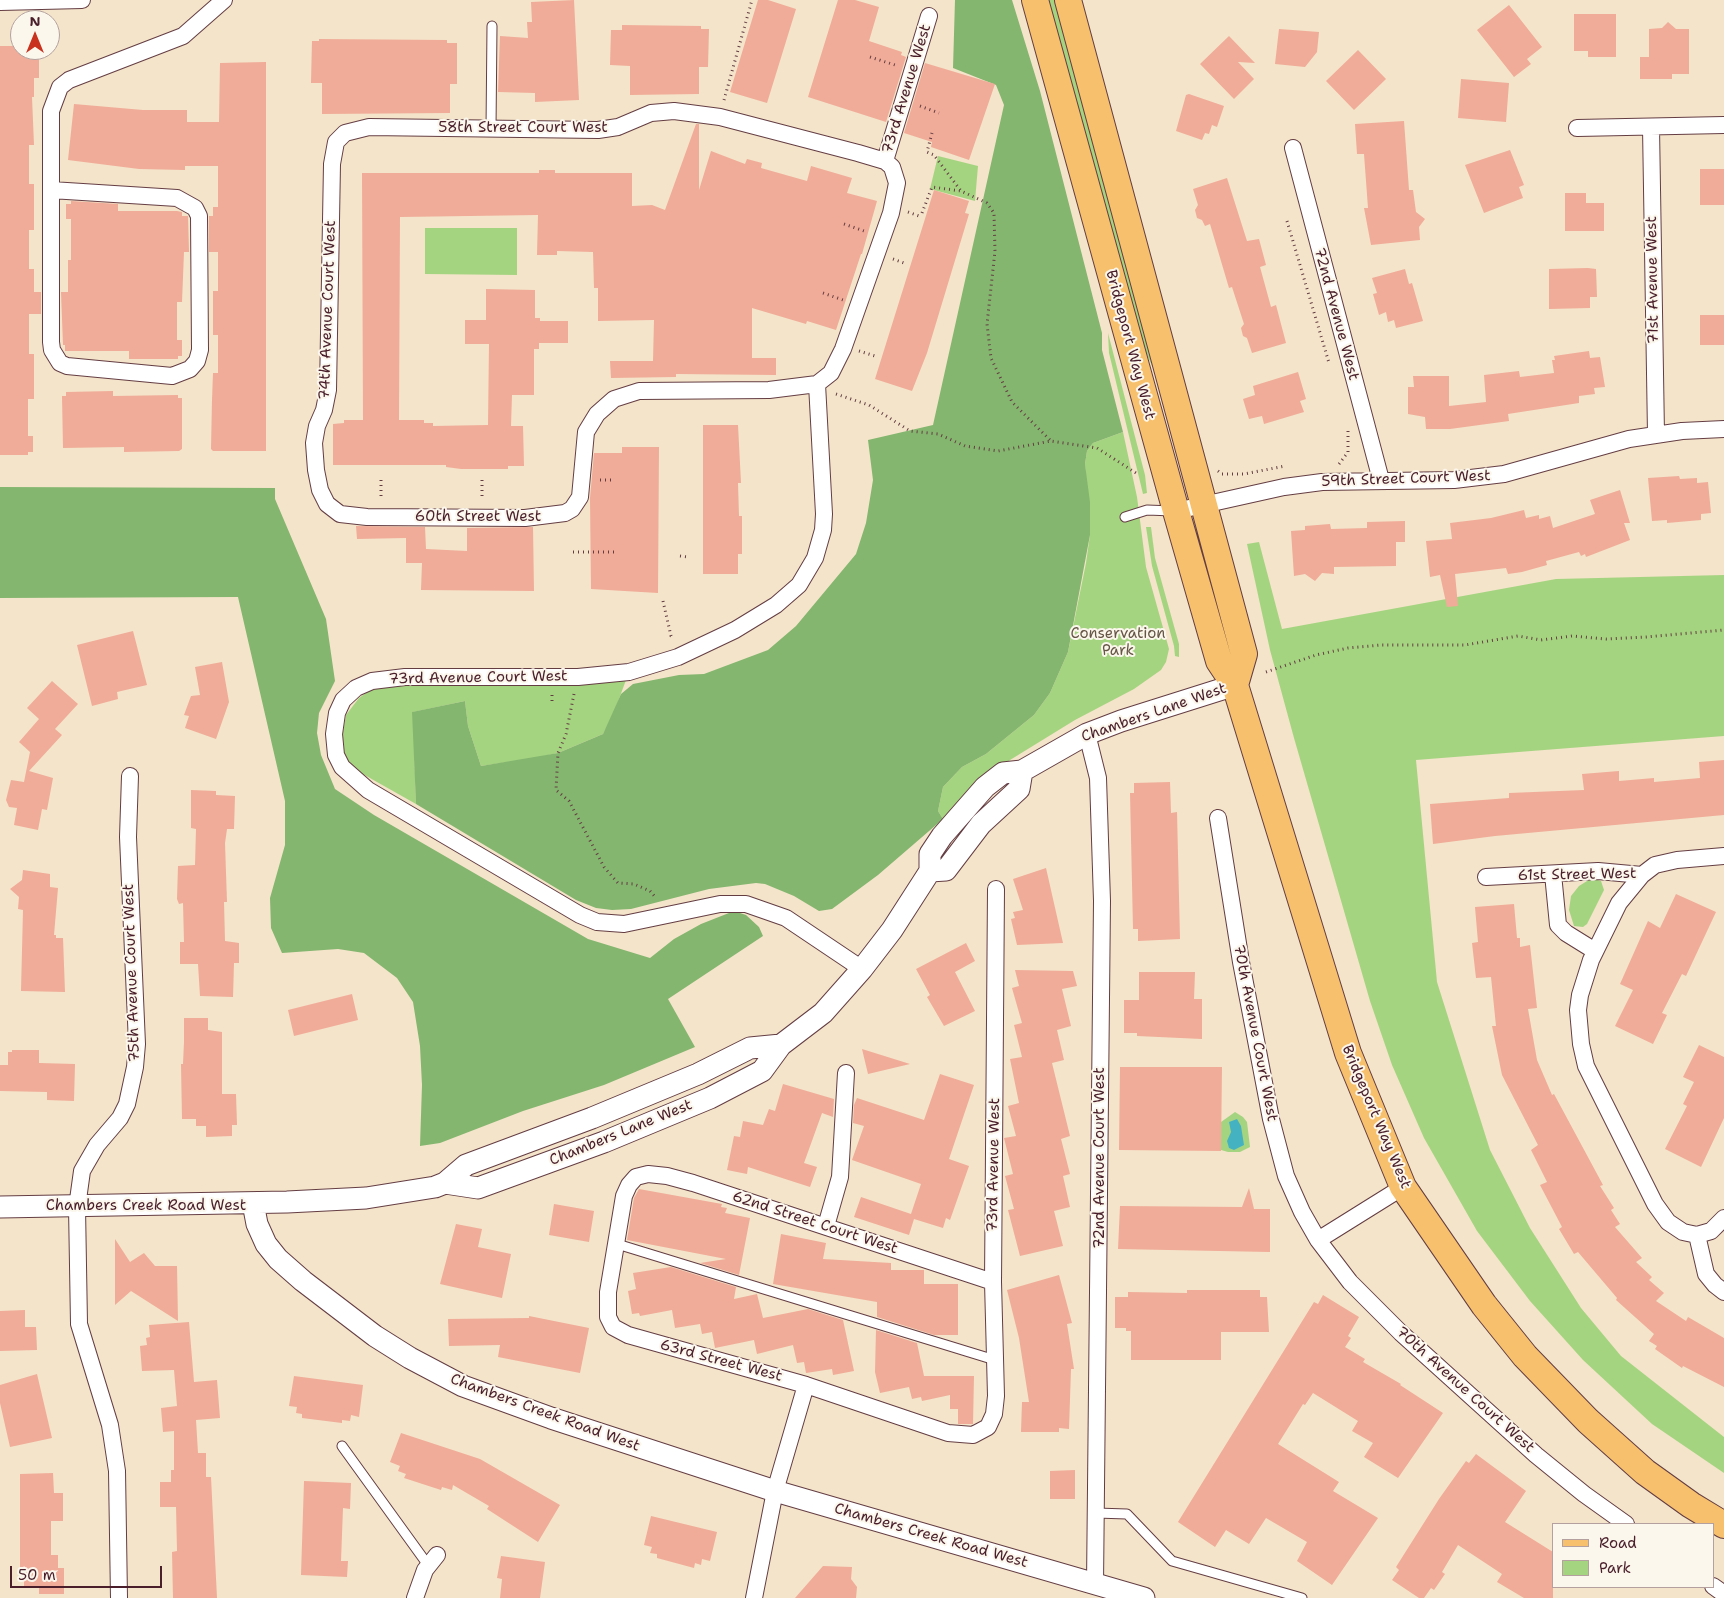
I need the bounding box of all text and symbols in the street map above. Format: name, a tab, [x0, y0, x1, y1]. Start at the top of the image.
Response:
north arrow	[10, 10, 60, 60]
text: N	[29, 12, 41, 30]
street label: 73rd Avenue West	[879, 22, 935, 156]
street label: 58th Street Court West	[438, 119, 608, 137]
street label: 71st Avenue West	[1643, 216, 1663, 344]
street label: 74th Avenue Court West	[316, 220, 340, 400]
street label: 72nd Avenue West	[1310, 246, 1362, 382]
street label: Bridgeport Way West	[1101, 268, 1159, 422]
street label: 59th Street Court West	[1321, 467, 1491, 491]
street label: 60th Street West	[415, 508, 541, 526]
park label: Conservation Park	[1071, 625, 1165, 660]
street label: 73rd Avenue Court West	[388, 667, 568, 689]
street label: Chambers Lane West	[1079, 680, 1229, 746]
street label: 61st Street West	[1517, 865, 1637, 885]
street label: 75th Avenue Court West	[120, 883, 144, 1063]
street label: 70th Avenue Court West	[1229, 943, 1281, 1123]
street label: Bridgeport Way West	[1338, 1042, 1414, 1192]
street label: 72nd Avenue Court West	[1091, 1067, 1109, 1249]
street label: Chambers Lane West	[547, 1096, 695, 1170]
street label: 73rd Avenue West	[984, 1098, 1004, 1232]
street label: 62nd Street Court West	[730, 1188, 900, 1258]
street label: Chambers Creek Road West	[46, 1197, 246, 1215]
street label: 70th Avenue Court West	[1392, 1323, 1538, 1457]
street label: 63rd Street West	[658, 1336, 784, 1386]
street label: Chambers Creek Road West	[448, 1370, 642, 1456]
street label: Chambers Creek Road West	[832, 1500, 1030, 1572]
legend	[1552, 1523, 1714, 1588]
text: Road	[1599, 1533, 1637, 1553]
scale bar	[12, 1556, 165, 1588]
text: Park	[1599, 1558, 1631, 1578]
text: 50 m	[18, 1565, 56, 1585]

